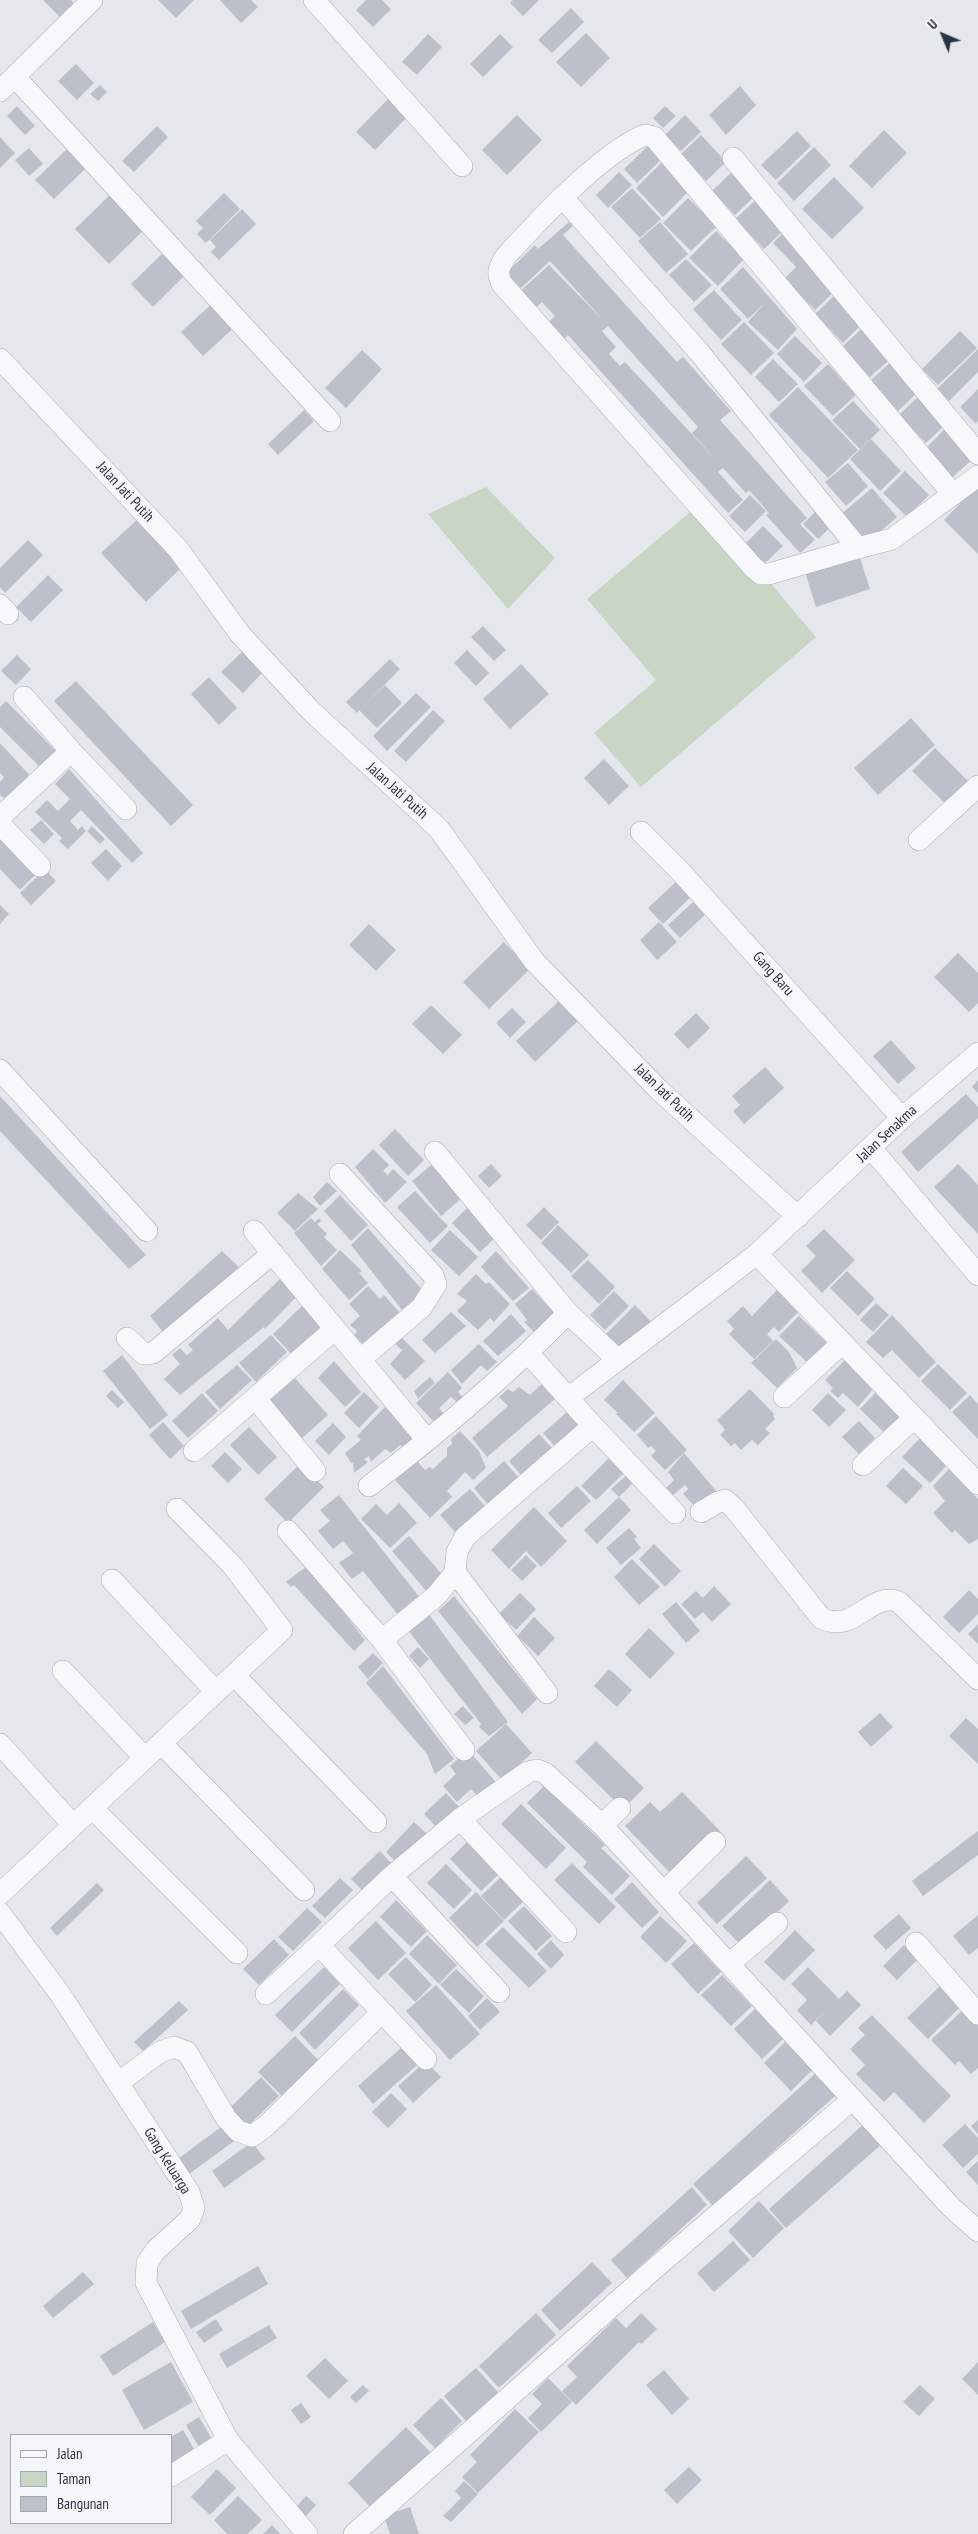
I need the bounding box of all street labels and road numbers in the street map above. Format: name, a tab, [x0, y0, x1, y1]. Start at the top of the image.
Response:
street label: Jalan Jati Putih	[93, 458, 157, 526]
street label: Jalan Jati Putih	[363, 759, 431, 823]
street label: Gang Baru	[748, 948, 798, 1000]
street label: Jalan Jati Putih	[630, 1060, 698, 1126]
street label: Jalan Senakma	[853, 1102, 921, 1166]
street label: Gang Keluarga	[139, 2124, 195, 2198]

